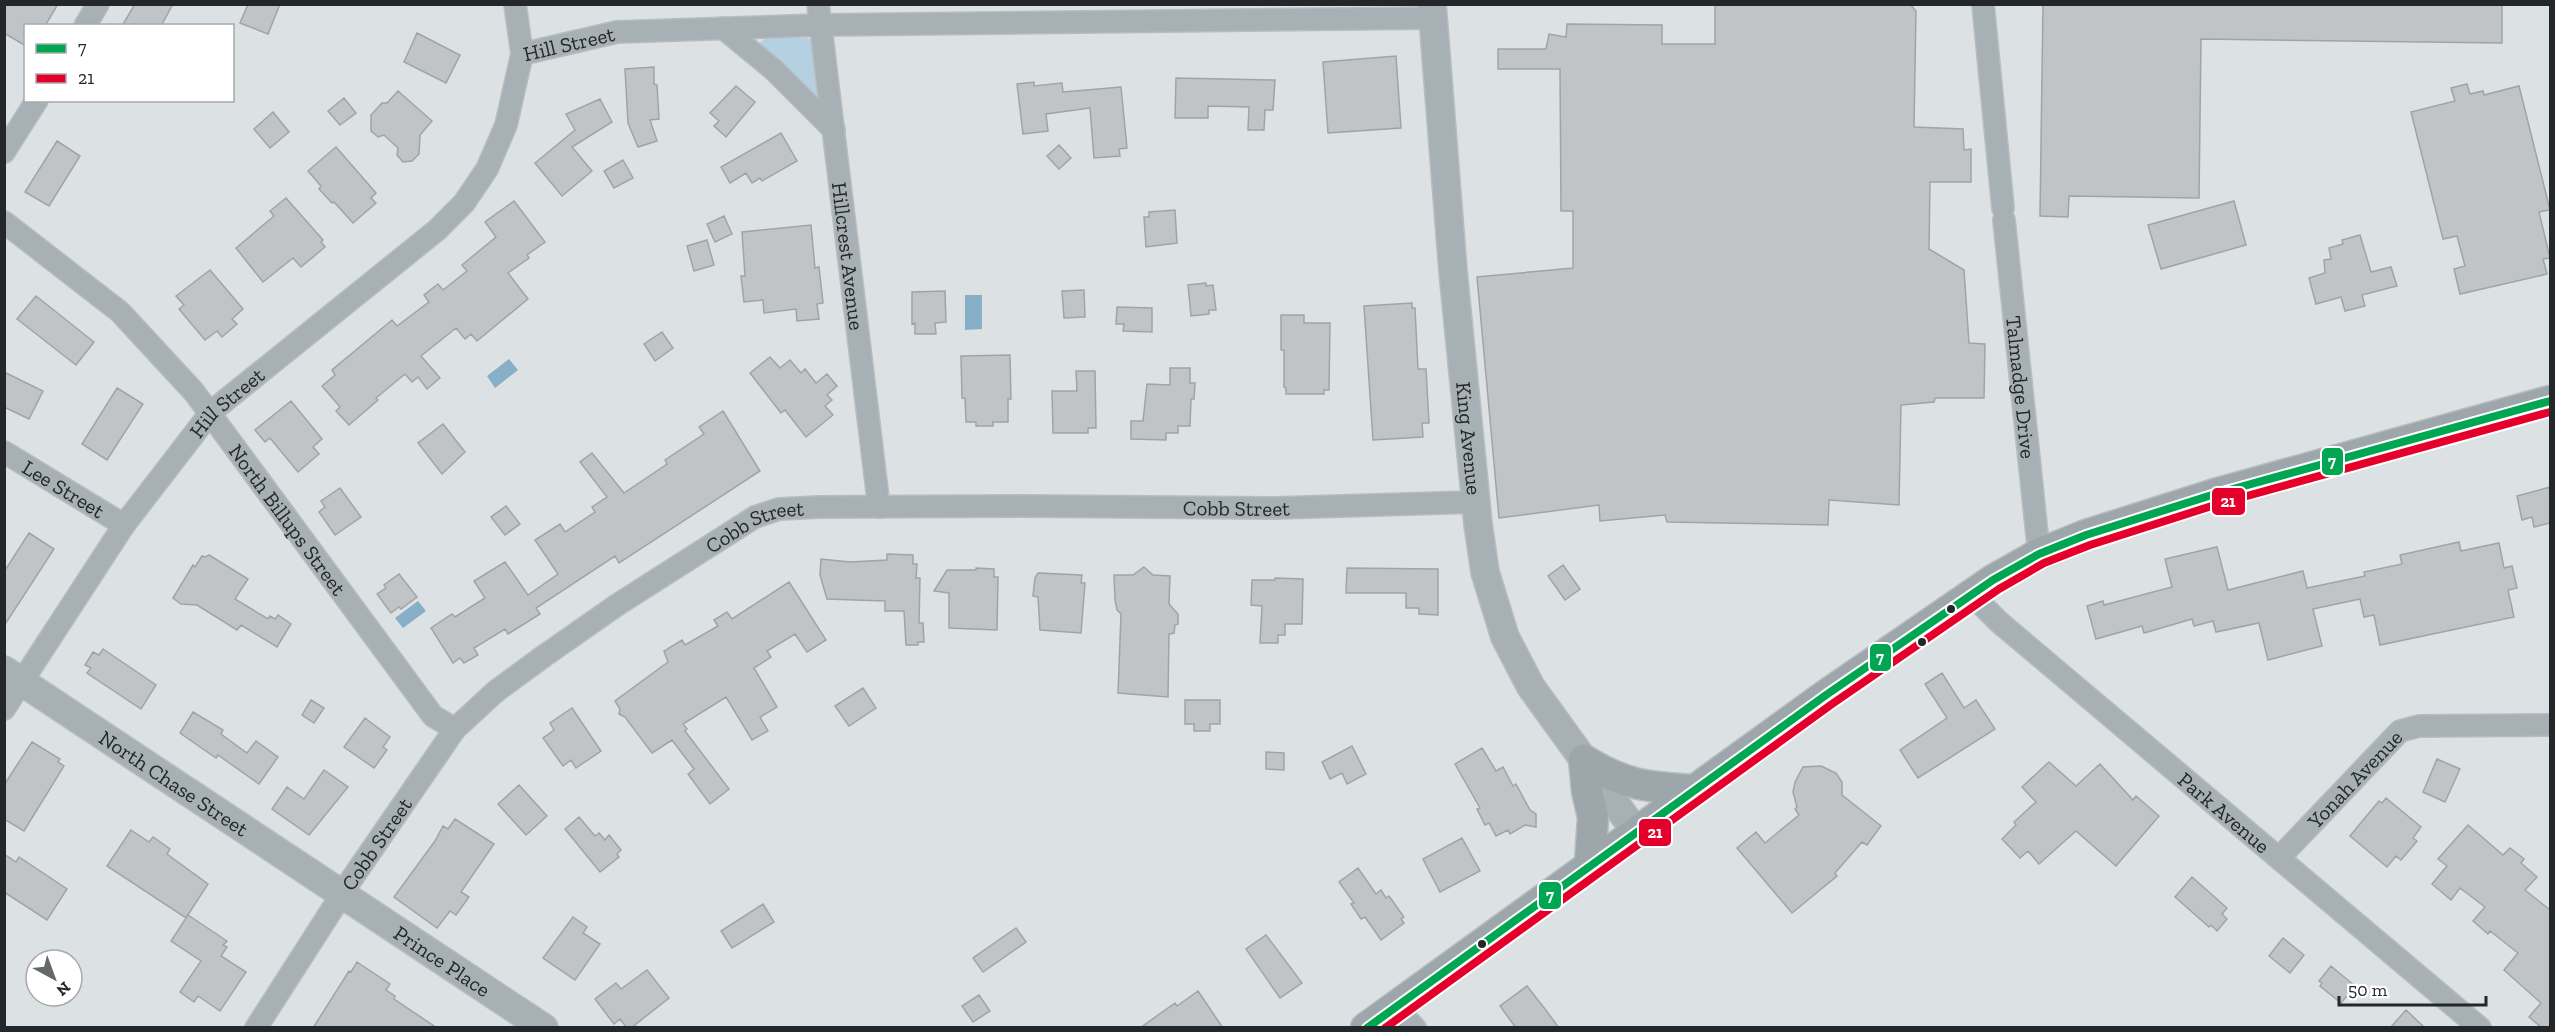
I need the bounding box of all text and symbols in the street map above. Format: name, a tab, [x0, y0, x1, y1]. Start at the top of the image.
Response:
street label: Hill Street	[521, 20, 617, 66]
legend	[24, 24, 234, 102]
text: 7	[78, 37, 87, 59]
text: 21	[78, 67, 94, 89]
street label: Hillcrest Avenue	[827, 181, 870, 332]
street label: Talmadge Drive	[2002, 314, 2041, 460]
street label: Hill Street	[184, 362, 269, 442]
street label: King Avenue	[1452, 381, 1488, 496]
street label: North Billups Street	[224, 439, 352, 600]
line badge: 7	[2321, 447, 2344, 476]
text: 7	[2328, 452, 2336, 471]
street label: Lee Street	[18, 454, 109, 523]
line badge: 21	[2211, 487, 2246, 516]
text: 21	[2220, 492, 2236, 511]
street label: Cobb Street	[700, 495, 805, 558]
street label: Cobb Street	[1183, 495, 1290, 521]
unlabelled marker	[1945, 603, 1957, 615]
unlabelled marker	[1916, 636, 1928, 648]
line badge: 7	[1869, 643, 1892, 672]
text: 7	[1876, 648, 1884, 667]
street label: North Chase Street	[95, 724, 253, 841]
street label: Yonah Avenue	[2301, 724, 2407, 834]
street label: Park Avenue	[2173, 766, 2275, 858]
street label: Cobb Street	[335, 792, 417, 895]
line badge: 21	[1638, 818, 1672, 847]
text: 21	[1647, 823, 1663, 842]
line badge: 7	[1538, 881, 1562, 910]
text: 7	[1546, 886, 1554, 905]
street label: Prince Place	[389, 920, 495, 1002]
unlabelled marker	[1476, 938, 1488, 950]
north arrow	[24, 948, 84, 1008]
scale bar	[2339, 969, 2486, 1007]
text: N	[53, 978, 74, 1000]
text: 50 m	[2348, 979, 2388, 1001]

